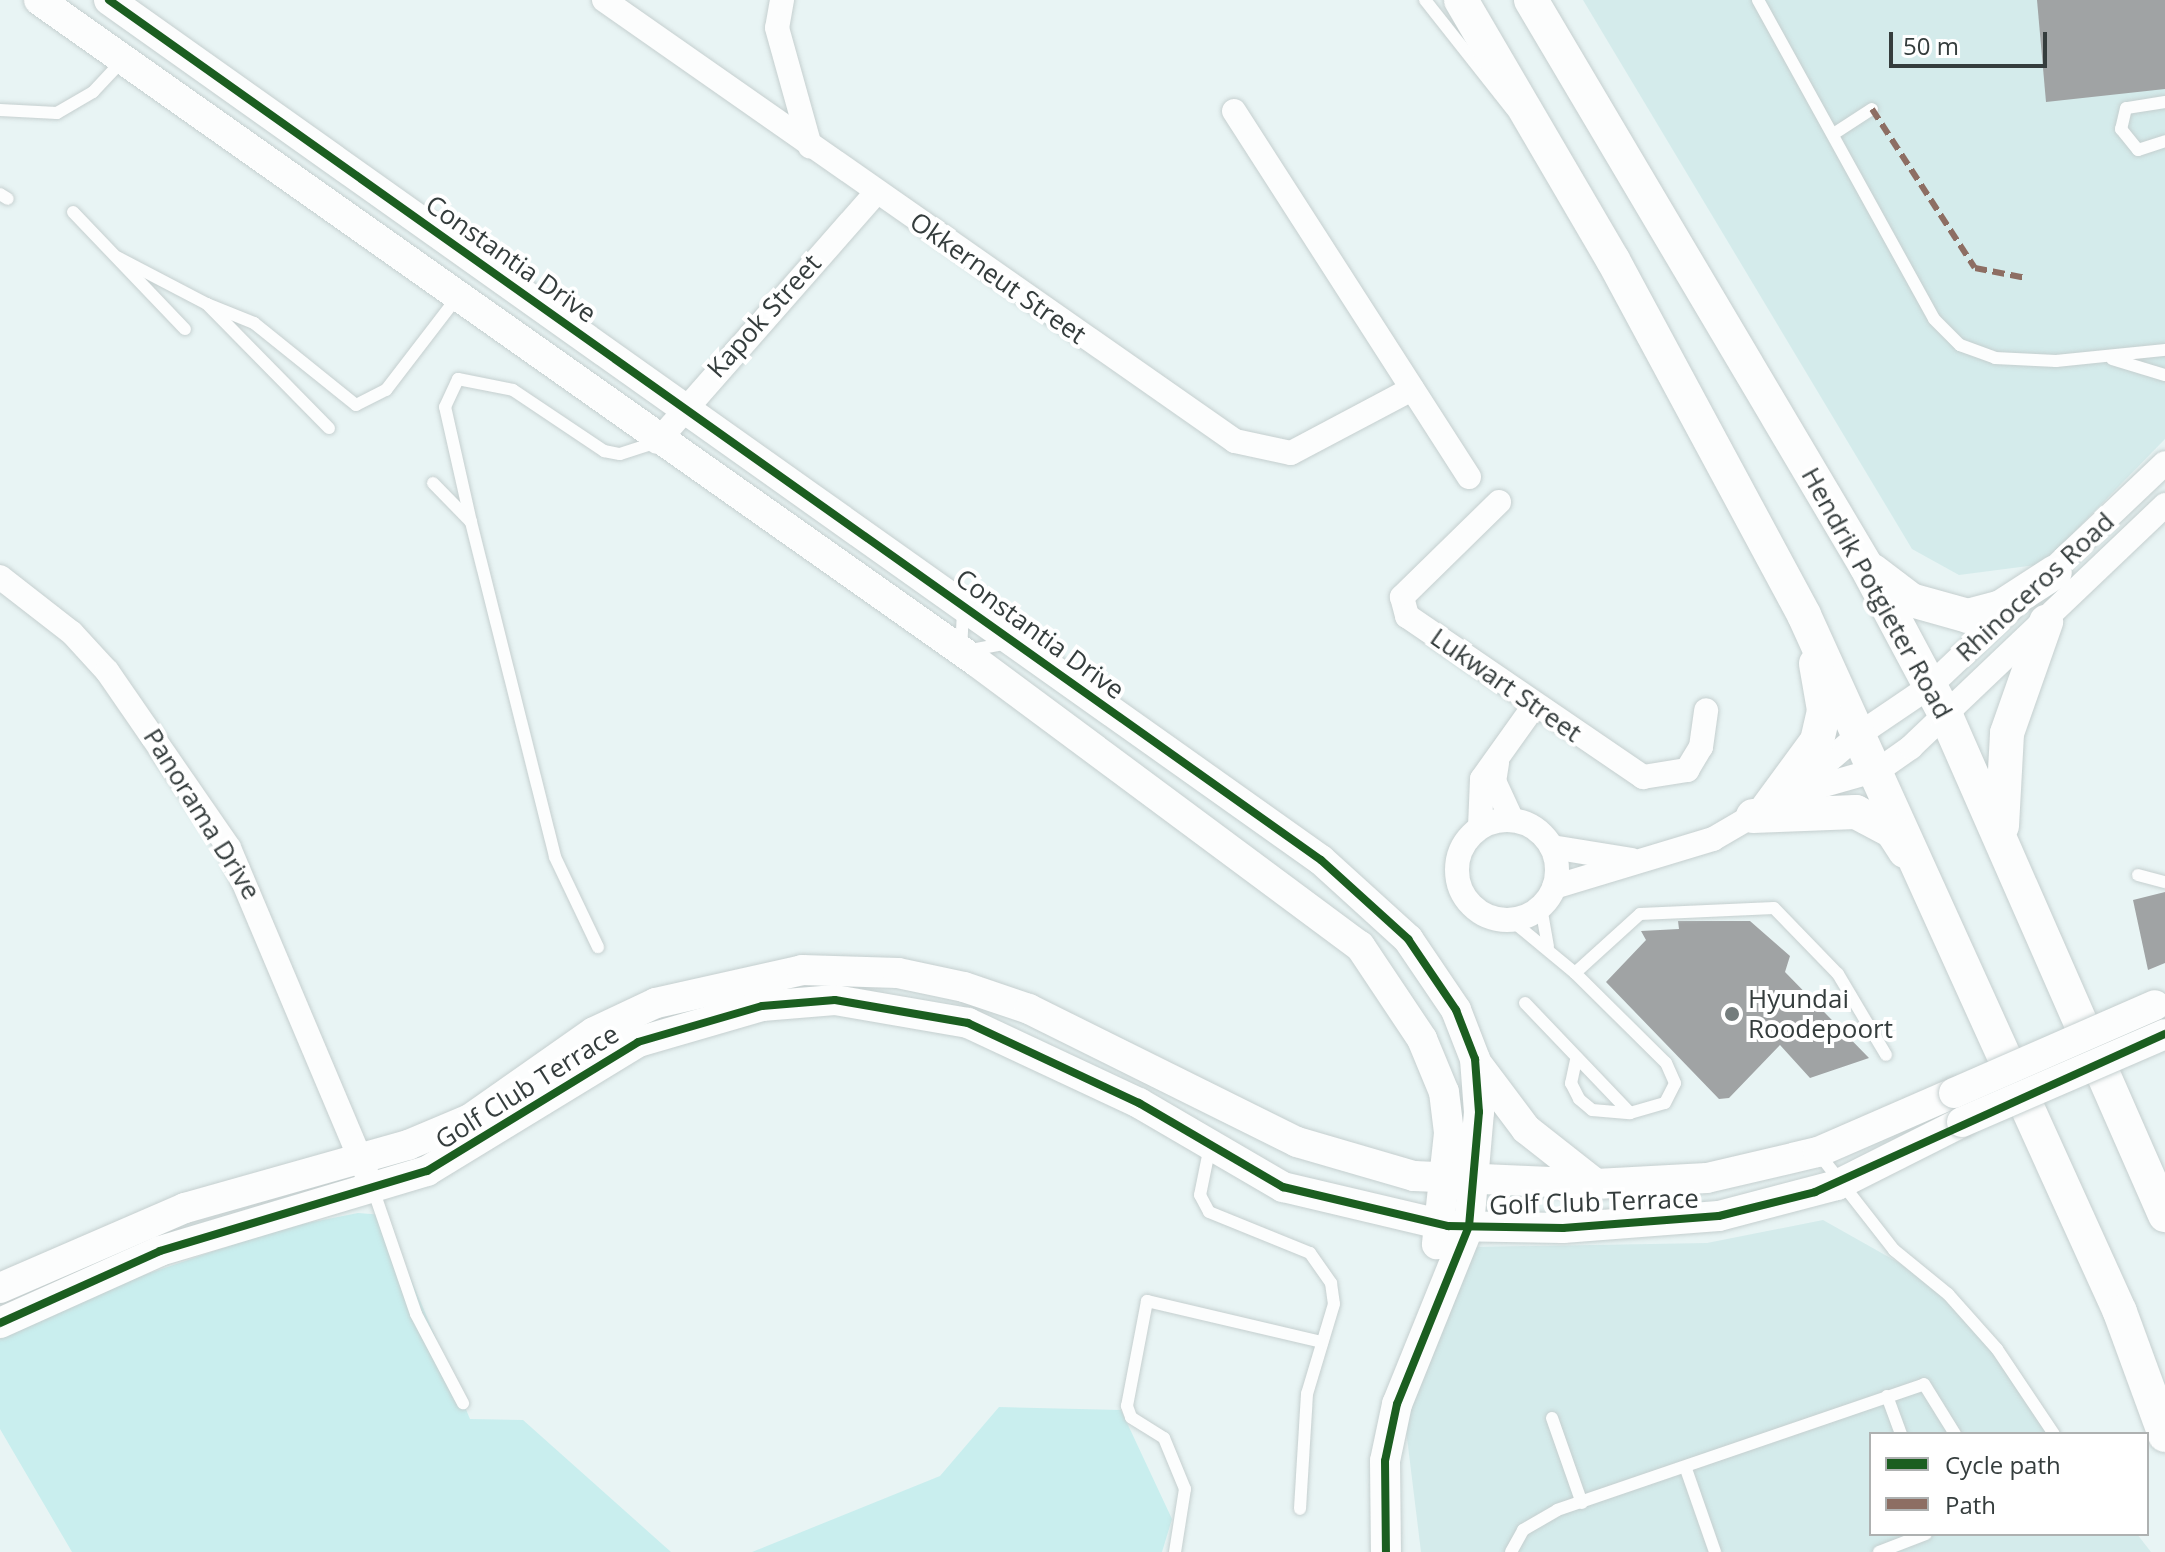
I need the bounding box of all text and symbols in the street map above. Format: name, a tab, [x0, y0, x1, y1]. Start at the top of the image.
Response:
scale bar	[1893, 16, 2051, 66]
text: 50 m	[1903, 29, 1959, 62]
street label: Constantia Drive	[420, 189, 602, 329]
street label: Okkerneut Street	[904, 206, 1092, 350]
street label: Kapok Street	[701, 248, 827, 384]
street label: Hendrik Potgieter Road	[1795, 462, 1959, 724]
street label: Rhinoceros Road	[1950, 506, 2120, 668]
street label: Constantia Drive	[950, 562, 1130, 706]
street label: Lukwart Street	[1425, 621, 1587, 749]
street label: Panorama Drive	[137, 723, 267, 905]
place label: Hyundai Roodepoort	[1748, 983, 1893, 1044]
marker: Hyundai Roodepoort	[1723, 1005, 1741, 1023]
street label: Golf Club Terrace	[430, 1018, 624, 1156]
street label: Golf Club Terrace	[1489, 1183, 1699, 1221]
legend	[1869, 1432, 2149, 1536]
text: Cycle path	[1945, 1448, 2061, 1481]
text: Path	[1945, 1488, 1996, 1521]

